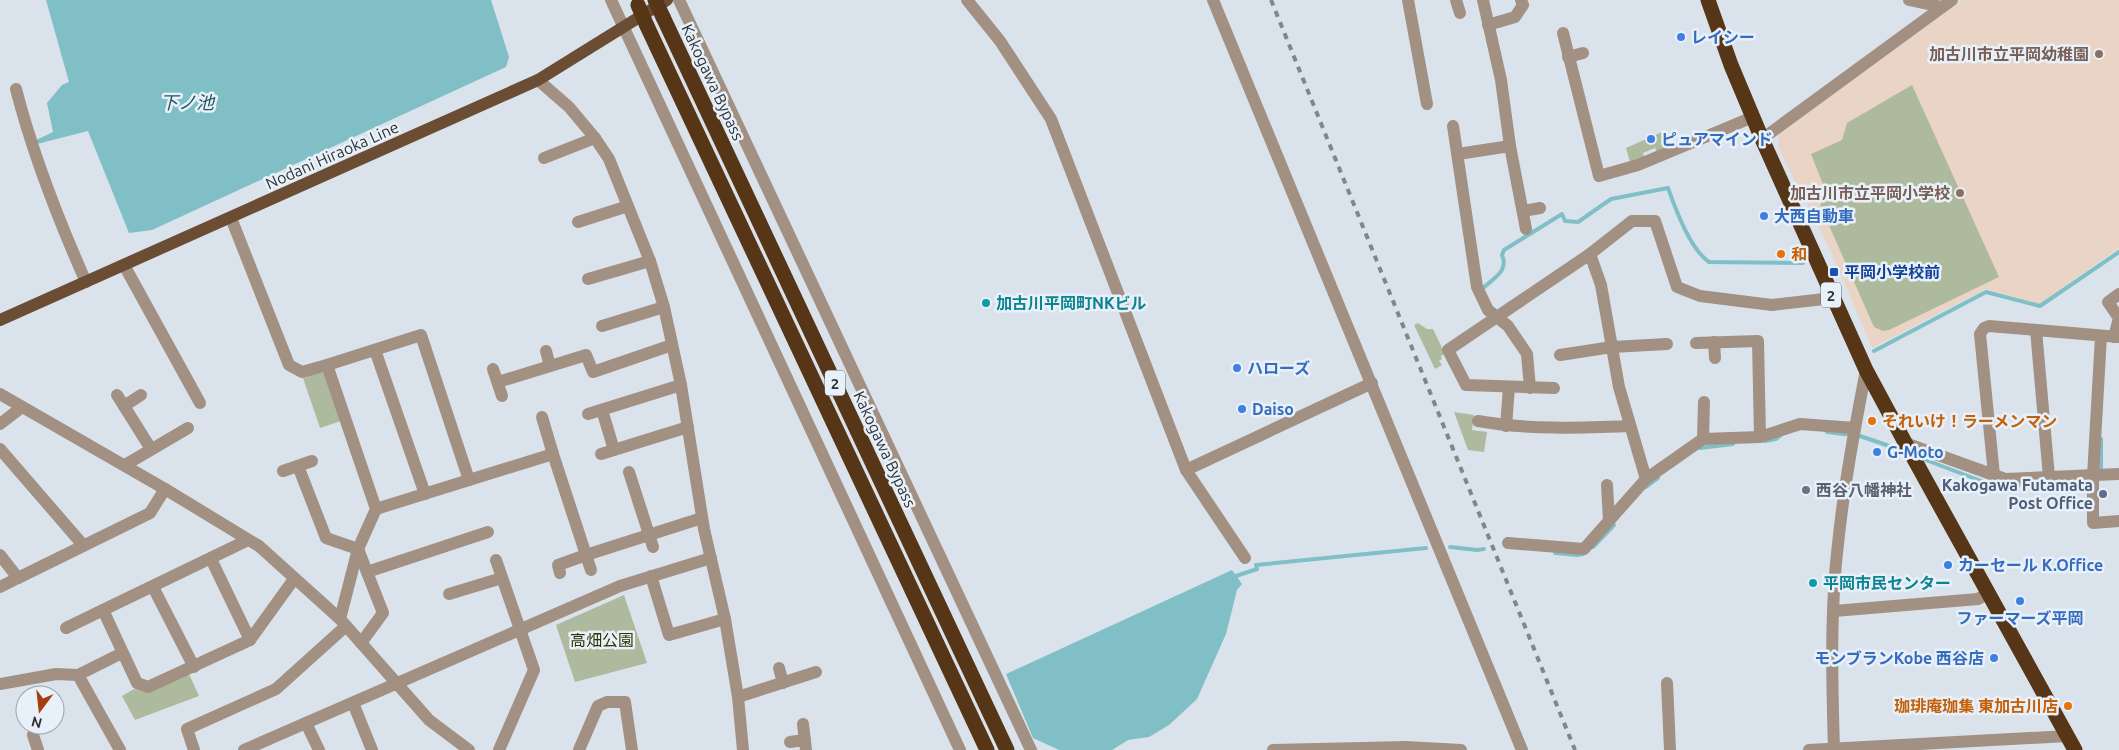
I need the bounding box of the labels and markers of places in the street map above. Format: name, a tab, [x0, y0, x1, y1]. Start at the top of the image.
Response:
place label: レイシー	[1691, 28, 1755, 46]
marker: レイシー	[1675, 31, 1687, 43]
place label: 加古川市立平岡幼稚園	[1929, 45, 2089, 63]
marker: 加古川市立平岡幼稚園	[2093, 48, 2105, 60]
place label: ピュアマインド	[1661, 130, 1773, 148]
marker: ピュアマインド	[1645, 133, 1657, 145]
place label: 加古川市立平岡小学校	[1790, 184, 1950, 202]
marker: 加古川市立平岡小学校	[1954, 187, 1966, 199]
place label: 大西自動車	[1774, 207, 1854, 225]
marker: 大西自動車	[1758, 210, 1770, 222]
place label: 和	[1791, 245, 1807, 263]
marker: 和	[1775, 248, 1787, 260]
place label: 平岡小学校前	[1844, 263, 1940, 281]
marker: 平岡小学校前	[1828, 266, 1840, 278]
place label: 加古川平岡町NKビル	[996, 294, 1147, 312]
marker: 加古川平岡町NKビル	[980, 297, 992, 309]
place label: ハローズ	[1247, 359, 1310, 377]
marker: ハローズ	[1231, 362, 1243, 374]
place label: Daiso	[1252, 400, 1294, 418]
marker: Daiso	[1236, 403, 1248, 415]
place label: それいけ！ラーメンマン	[1882, 412, 2057, 430]
marker: それいけ！ラーメンマン	[1866, 415, 1878, 427]
place label: G-Moto	[1887, 443, 1944, 461]
marker: G-Moto	[1871, 446, 1883, 458]
place label: Kakogawa Futamata Post Office	[1942, 476, 2093, 512]
place label: 西谷八幡神社	[1816, 481, 1912, 499]
marker: 西谷八幡神社	[1800, 484, 1812, 496]
marker: Kakogawa Futamata Post Office	[2097, 488, 2109, 500]
place label: カーセール K.Office	[1958, 556, 2103, 574]
marker: カーセール K.Office	[1942, 559, 1954, 571]
place label: 平岡市民センター	[1823, 574, 1951, 592]
marker: 平岡市民センター	[1807, 577, 1819, 589]
marker: ファーマーズ平岡	[2014, 595, 2026, 607]
place label: ファーマーズ平岡	[1956, 609, 2084, 627]
place label: モンブランKobe 西谷店	[1814, 649, 1984, 667]
marker: モンブランKobe 西谷店	[1988, 652, 2000, 664]
place label: 珈琲庵珈集 東加古川店	[1894, 697, 2058, 715]
marker: 珈琲庵珈集 東加古川店	[2062, 700, 2074, 712]

